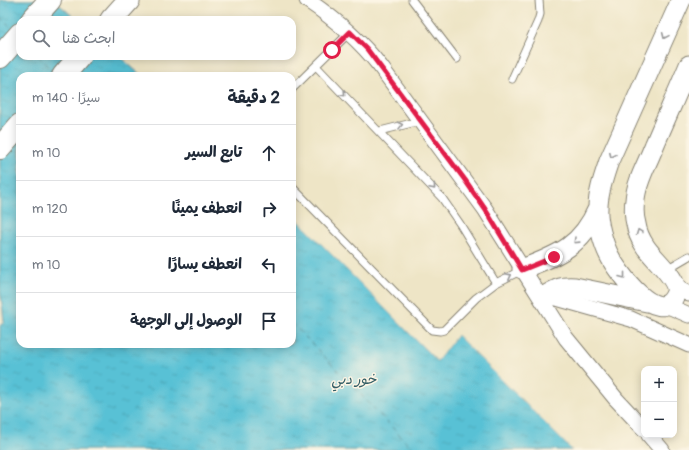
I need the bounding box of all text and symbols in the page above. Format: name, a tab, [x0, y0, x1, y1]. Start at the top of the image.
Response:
search box	[16, 16, 296, 60]
icon: search	[30, 27, 52, 49]
text: ابحث هنا	[62, 29, 115, 48]
one-way arrow	[662, 31, 670, 39]
route start	[323, 41, 341, 59]
text: 2 دقيقة	[228, 87, 280, 108]
one-way arrow	[338, 89, 346, 97]
text: سيرًا · 140 m	[32, 90, 100, 106]
one-way arrow	[396, 122, 403, 130]
icon: ahead	[258, 142, 280, 164]
text: تابع السير	[185, 143, 242, 162]
text: 10 m	[32, 145, 60, 161]
one-way arrow	[609, 151, 617, 158]
one-way arrow	[428, 183, 435, 190]
icon: right	[258, 198, 280, 220]
text: انعطف يمينًا	[172, 199, 242, 218]
text: 120 m	[32, 201, 68, 217]
one-way arrow	[635, 229, 643, 236]
one-way arrow	[573, 236, 581, 243]
route end	[545, 248, 563, 266]
icon: left	[258, 254, 280, 276]
text: انعطف يسارًا	[168, 255, 242, 274]
text: 10 m	[32, 257, 60, 273]
one-way arrow	[618, 272, 625, 279]
one-way arrow	[505, 273, 512, 281]
icon: arrive	[258, 310, 280, 332]
text: الوصول إلى الوجهة	[130, 311, 242, 330]
map controls	[641, 366, 677, 438]
button: +	[641, 366, 677, 402]
water label: خور دبي	[332, 371, 377, 392]
button: −	[641, 402, 677, 438]

